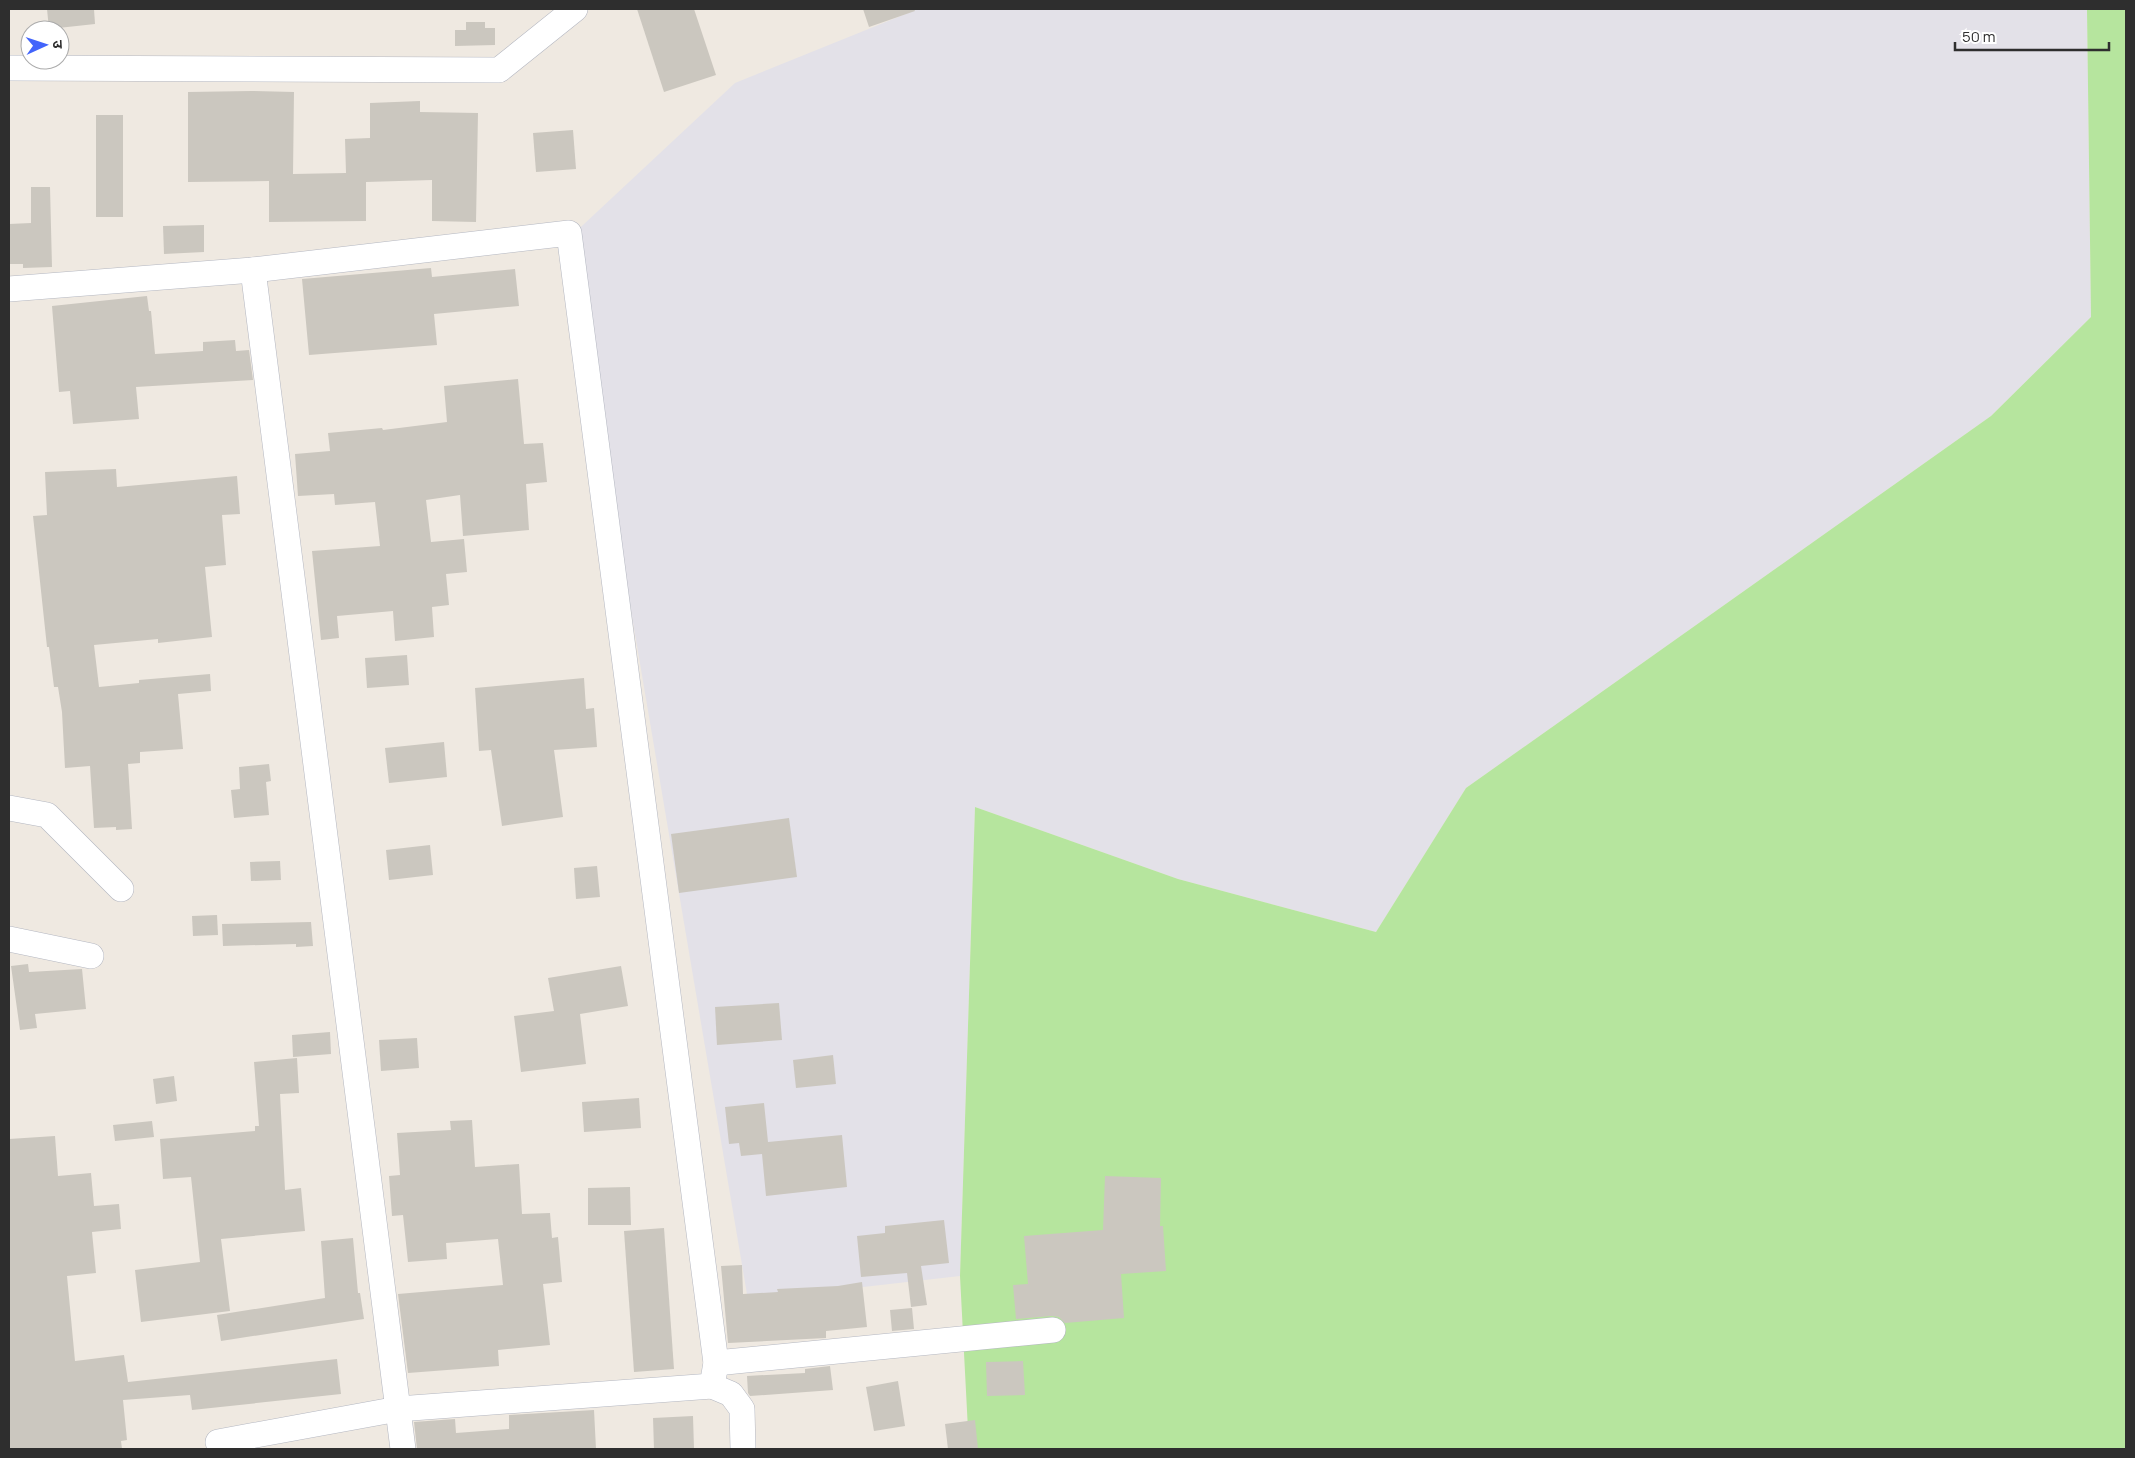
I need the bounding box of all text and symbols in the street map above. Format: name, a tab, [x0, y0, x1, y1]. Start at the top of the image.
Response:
north arrow	[20, 20, 70, 70]
scale bar	[1955, 20, 2109, 52]
text: 50 m	[1962, 26, 1996, 47]
text: उ	[49, 40, 68, 50]

